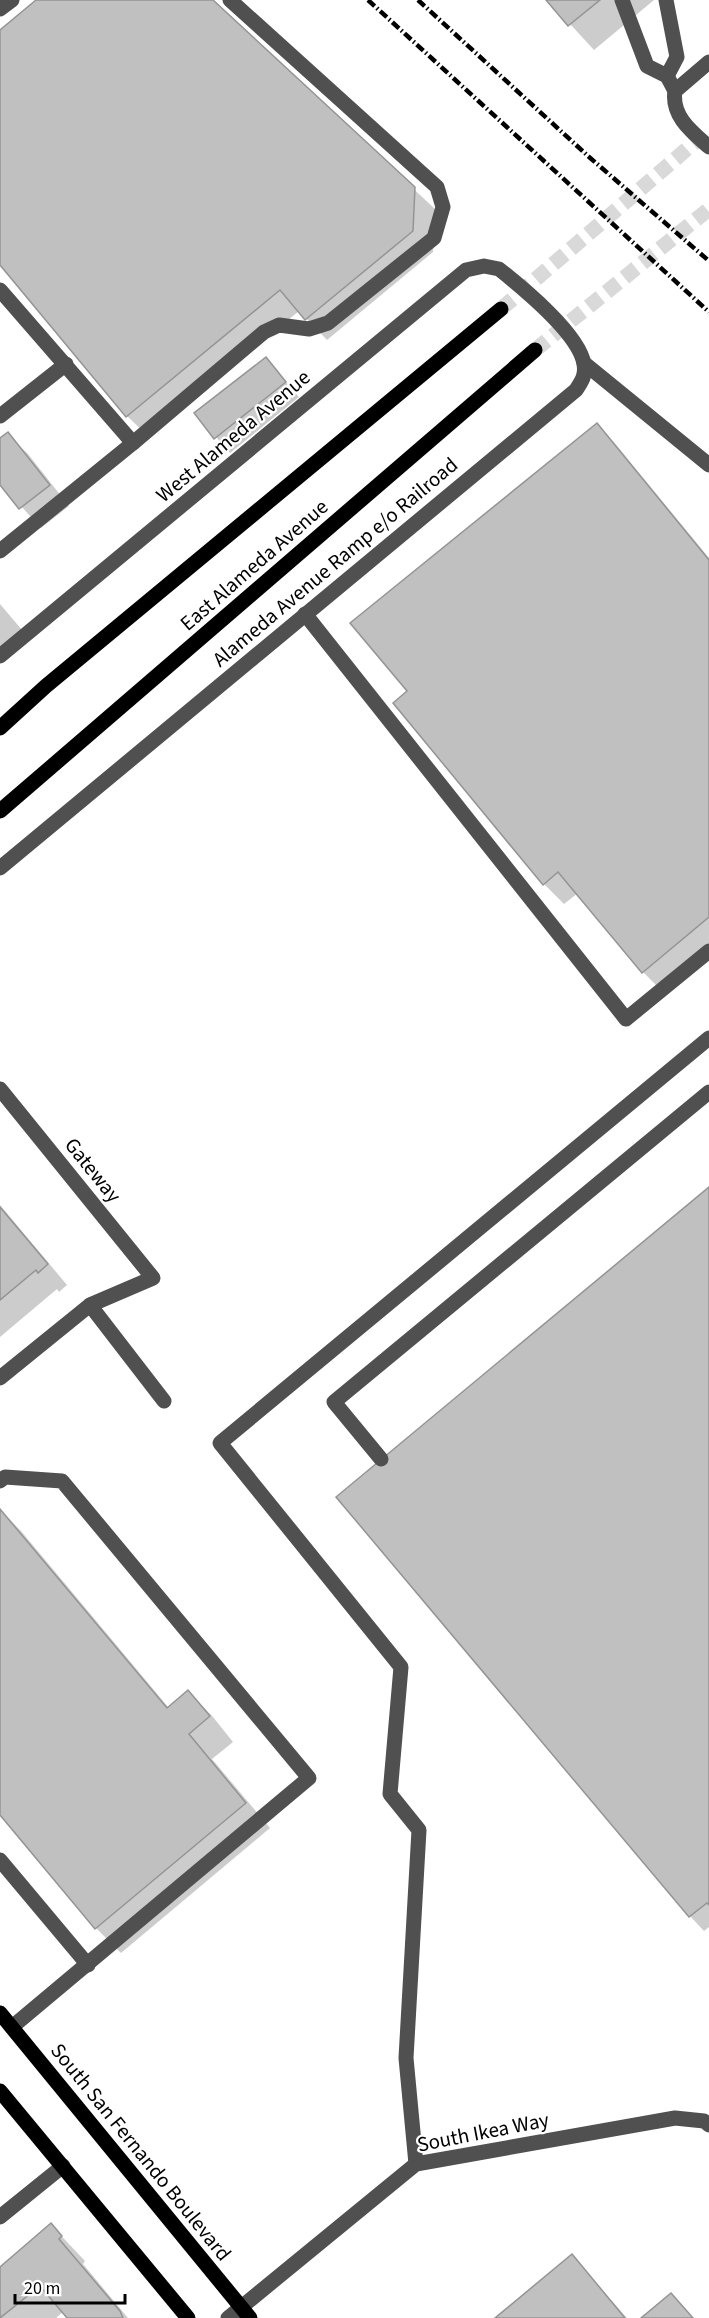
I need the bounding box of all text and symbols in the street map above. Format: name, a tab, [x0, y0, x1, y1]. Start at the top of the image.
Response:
street label: West Alameda Avenue	[149, 363, 317, 509]
street label: Alameda Avenue Ramp e/o Railroad	[206, 450, 464, 674]
street label: East Alameda Avenue	[173, 492, 335, 638]
street label: Gateway	[57, 1131, 129, 1209]
street label: South San Fernando Boulevard	[44, 2037, 238, 2267]
street label: South Ikea Way	[414, 2104, 552, 2159]
scale bar	[15, 2267, 124, 2305]
text: 20 m	[24, 2276, 60, 2301]

